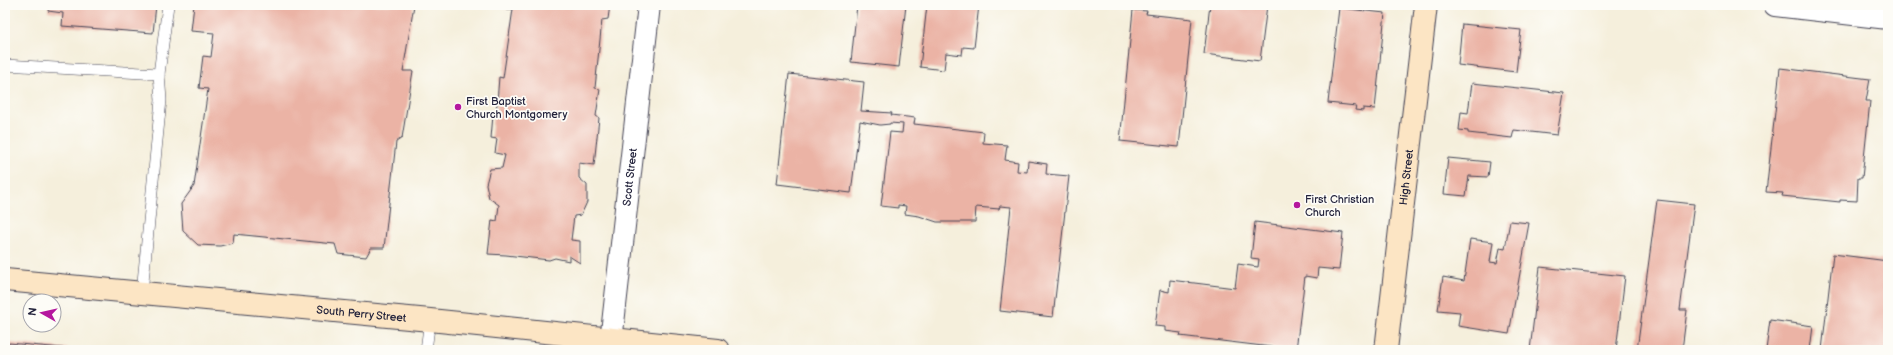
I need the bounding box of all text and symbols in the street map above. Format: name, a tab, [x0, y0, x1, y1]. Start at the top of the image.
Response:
place label: First Baptist Church Montgomery	[466, 95, 567, 121]
marker: First Baptist Church Montgomery	[453, 102, 463, 112]
street label: Scott Street	[620, 147, 639, 207]
street label: High Street	[1396, 148, 1416, 206]
place label: First Christian Church	[1305, 193, 1374, 219]
marker: First Christian Church	[1292, 200, 1302, 210]
north arrow	[22, 293, 62, 333]
street label: South Perry Street	[316, 303, 408, 324]
text: N	[26, 307, 40, 317]

